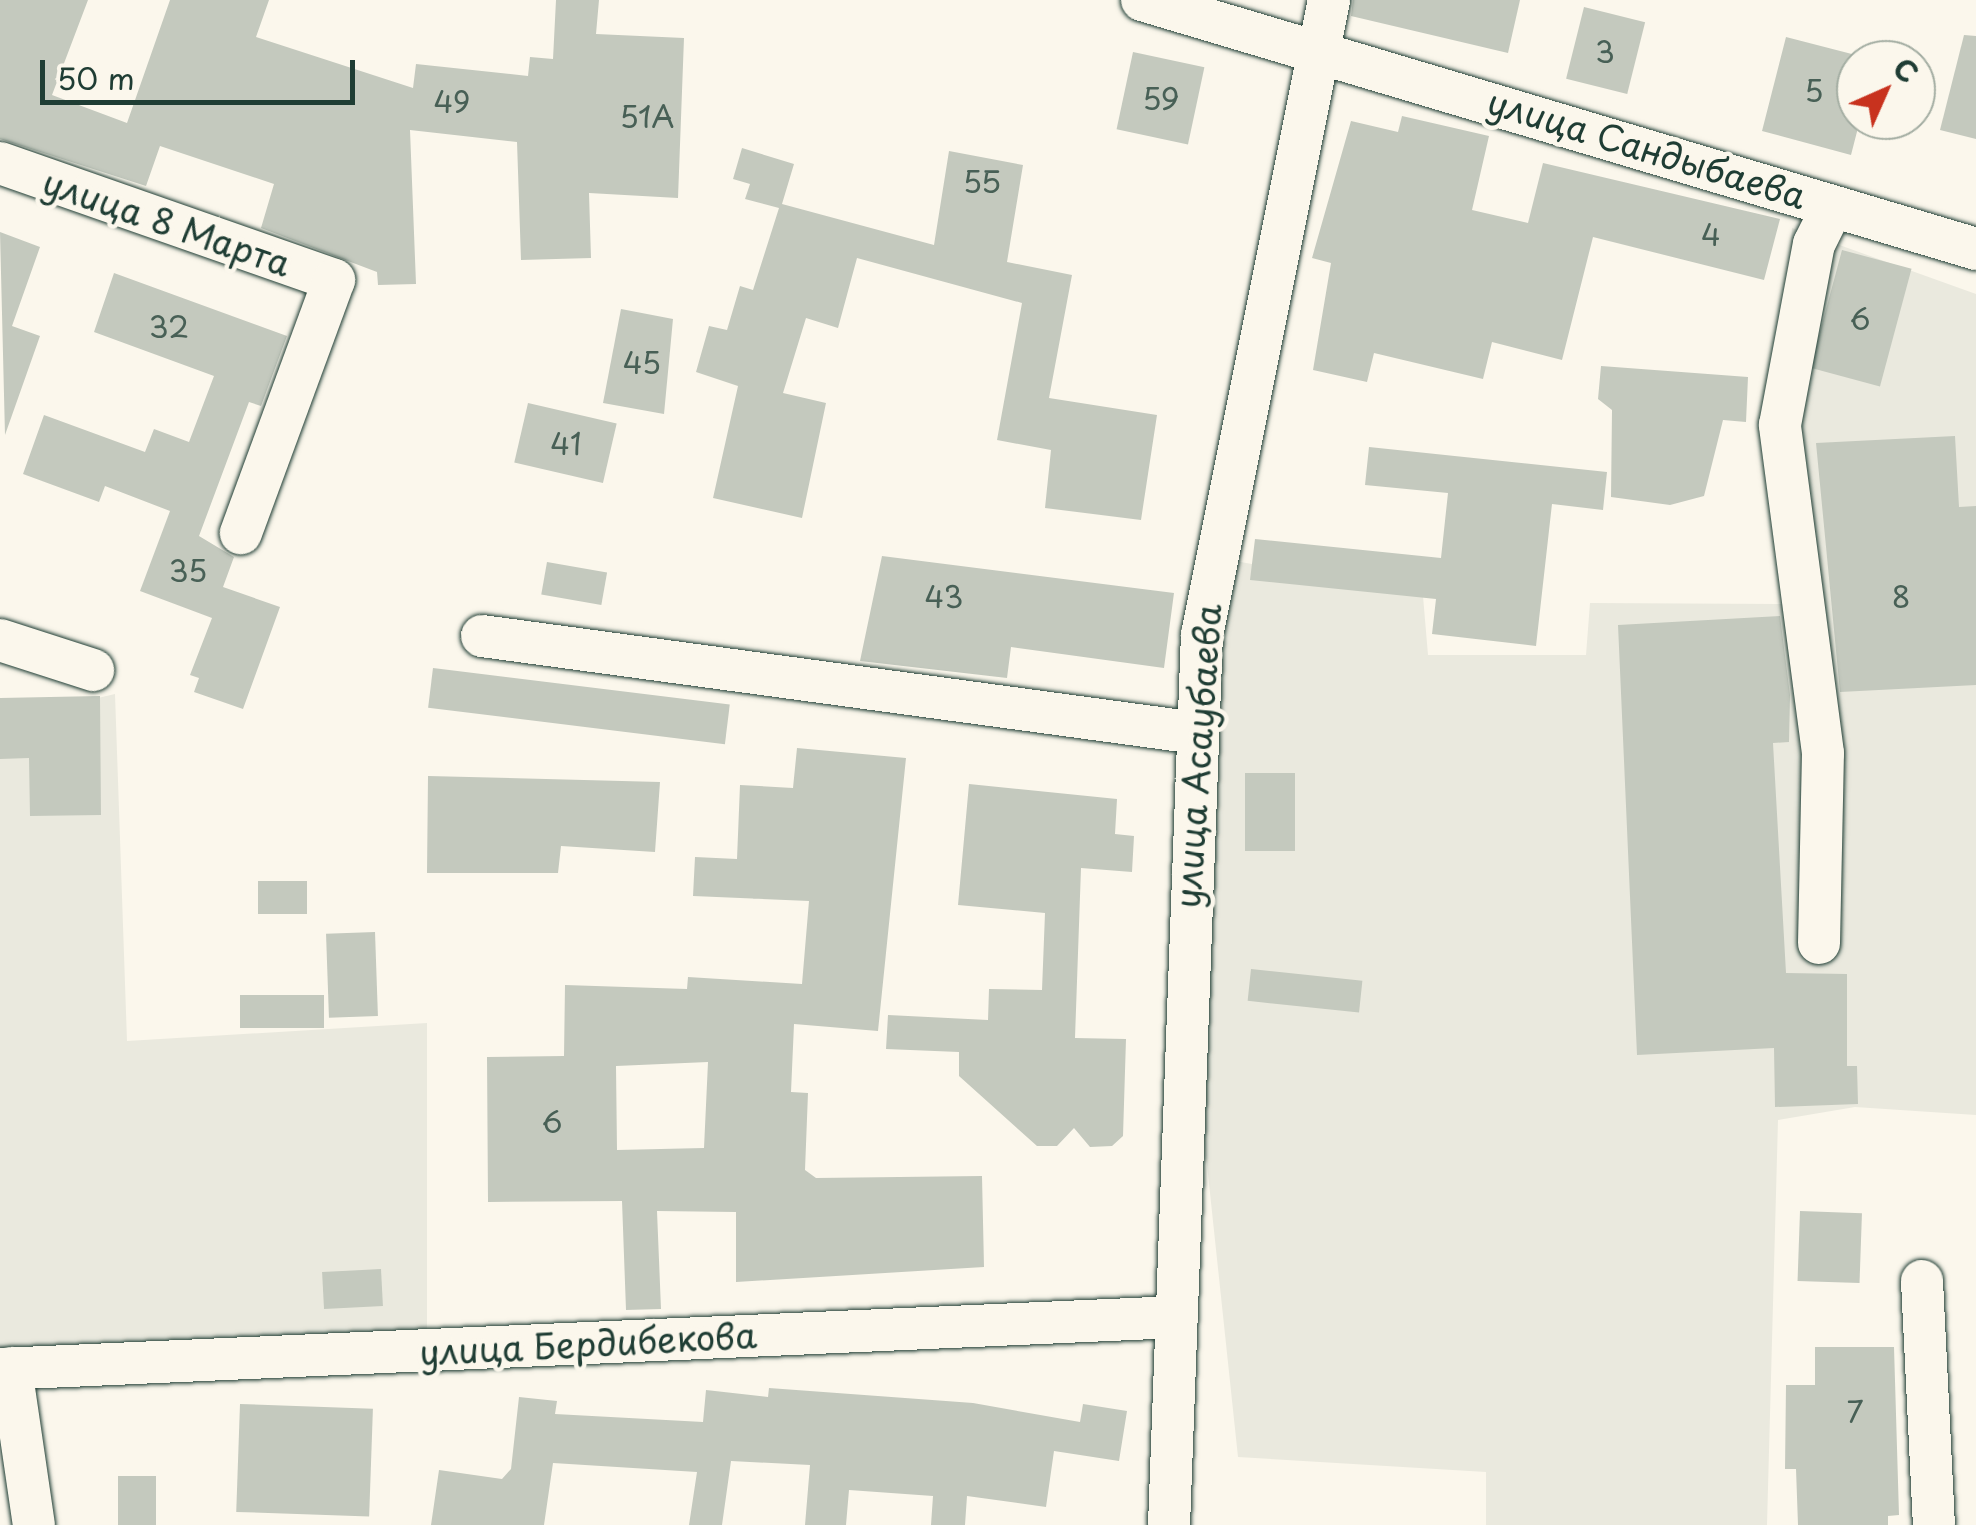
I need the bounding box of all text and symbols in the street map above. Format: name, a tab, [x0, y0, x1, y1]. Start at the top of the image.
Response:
house number: 3	[1595, 33, 1615, 69]
scale bar	[45, 40, 360, 102]
north arrow	[1836, 40, 1936, 140]
text: С	[1884, 47, 1929, 92]
text: 50 m	[57, 55, 135, 100]
house number: 5	[1804, 72, 1824, 108]
street label: улица Сандыбаева	[1482, 79, 1812, 217]
house number: 59	[1142, 80, 1180, 116]
house number: 49	[434, 83, 470, 119]
house number: 51А	[619, 98, 675, 134]
street label: улица 8 Марта	[36, 159, 298, 285]
house number: 55	[963, 163, 1001, 199]
house number: 4	[1701, 216, 1721, 252]
house number: 6	[1849, 300, 1871, 336]
house number: 32	[149, 308, 189, 344]
house number: 45	[623, 344, 661, 380]
house number: 41	[550, 425, 582, 461]
house number: 35	[169, 552, 207, 588]
house number: 43	[925, 578, 963, 614]
house number: 8	[1892, 578, 1910, 614]
street label: улица Асаубаева	[1165, 601, 1229, 911]
house number: 6	[541, 1103, 563, 1139]
street label: улица Бердибекова	[417, 1313, 759, 1373]
house number: 7	[1846, 1393, 1864, 1429]

